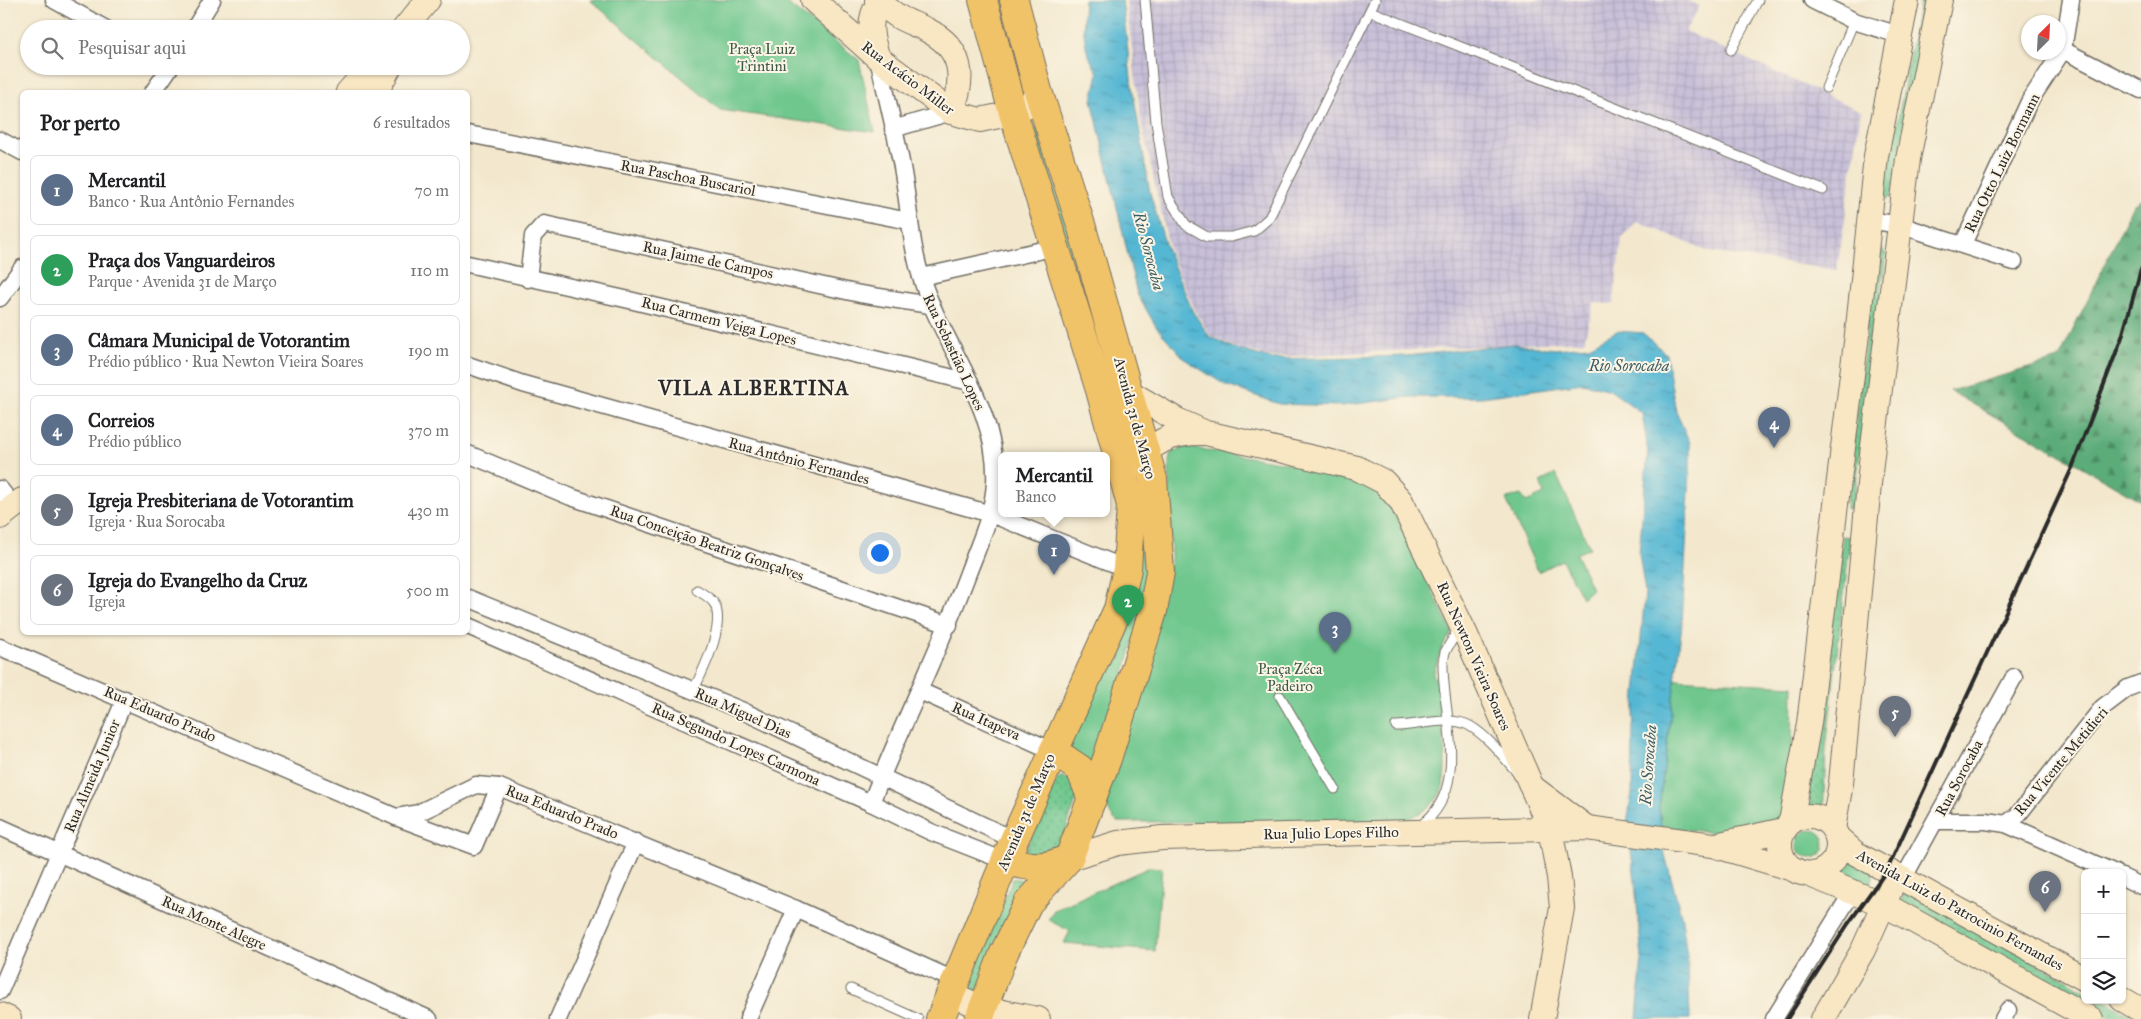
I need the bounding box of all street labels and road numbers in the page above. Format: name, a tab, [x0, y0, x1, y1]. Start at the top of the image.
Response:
street label: Rua Acácio Miller	[858, 37, 958, 119]
street label: Rua Otto Luiz Bormann	[1960, 90, 2044, 236]
street label: Rua Paschoa Buscariol	[619, 156, 758, 200]
street label: Rua Jaime de Campos	[641, 237, 775, 284]
street label: Rua Sebastião Lopes	[919, 291, 989, 413]
street label: Rua Carmem Veiga Lopes	[640, 293, 798, 349]
street label: Avenida 31 de Março	[1110, 354, 1160, 481]
street label: Rua Antônio Fernandes	[726, 433, 872, 489]
street label: Rua Conceição Beatriz Gonçalves	[608, 501, 806, 585]
street label: Rua Newton Vieira Soares	[1433, 579, 1515, 733]
street label: Rua Eduardo Prado	[101, 682, 219, 746]
street label: Rua Miguel Dias	[692, 684, 794, 742]
street label: Rua Itapeva	[949, 698, 1024, 744]
street label: Rua Segundo Lopes Carmona	[649, 699, 824, 790]
street label: Rua Vicente Metidieri	[2010, 703, 2112, 819]
street label: Rua Almeida Junior	[60, 716, 125, 836]
street label: Rua Sorocaba	[1931, 736, 1987, 819]
street label: Avenida 31 de Março	[993, 750, 1059, 874]
street label: Rua Eduardo Prado	[503, 781, 621, 843]
street label: Rua Julio Lopes Filho	[1263, 823, 1399, 844]
street label: Avenida Luiz do Patrocinio Fernandes	[1853, 845, 2067, 975]
street label: Rua Monte Alegre	[159, 892, 269, 954]

